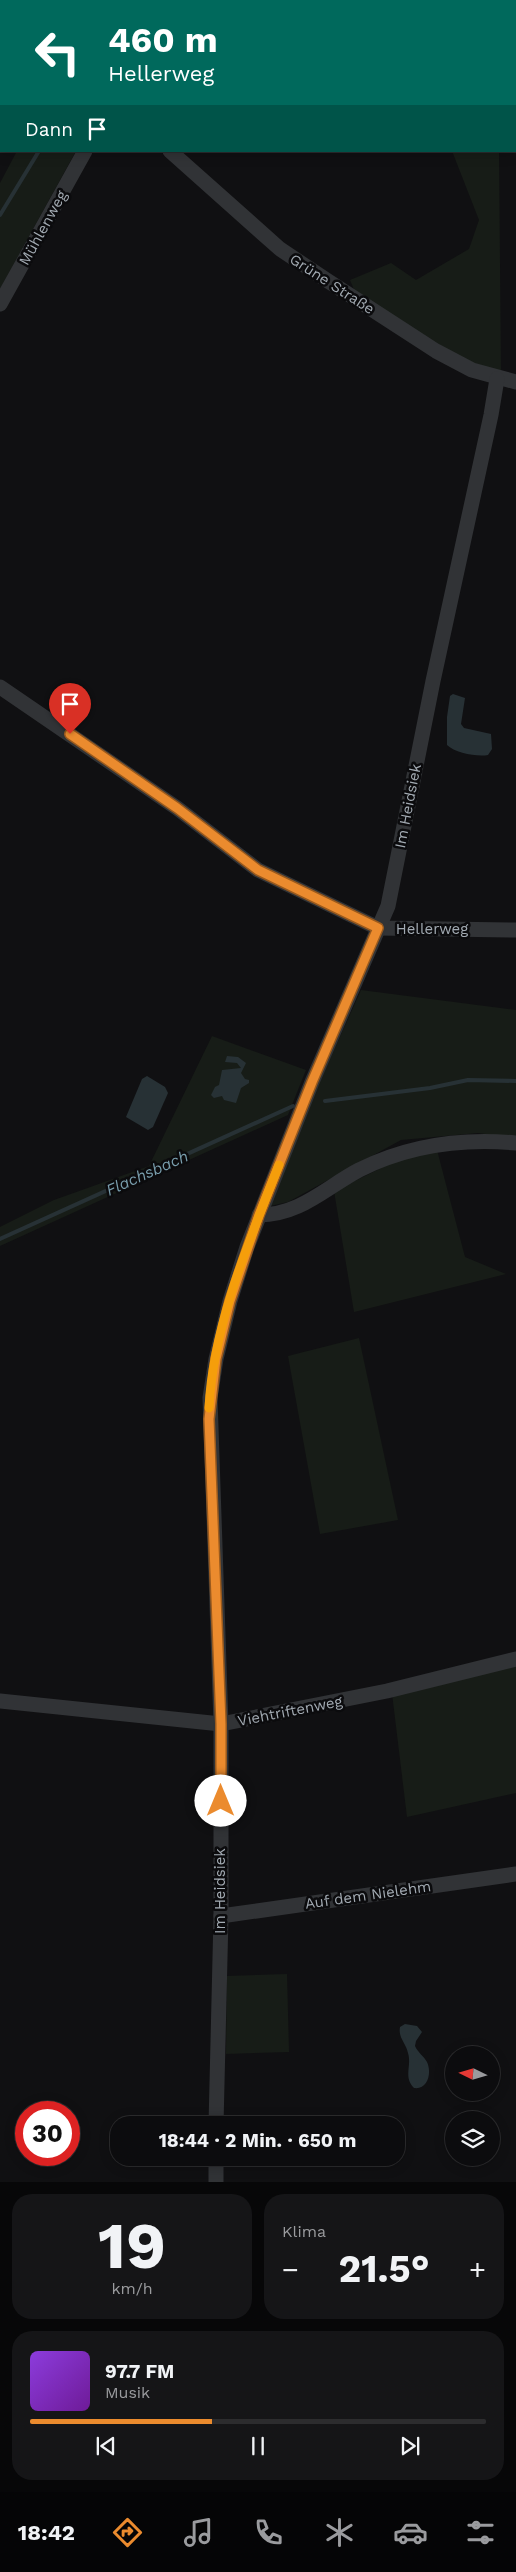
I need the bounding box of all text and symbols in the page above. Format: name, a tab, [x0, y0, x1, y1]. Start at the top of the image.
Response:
text: 460 m	[108, 19, 218, 61]
icon: left	[25, 20, 90, 85]
text: Hellerweg	[108, 61, 214, 86]
icon: arrive	[83, 115, 111, 143]
text: Dann	[25, 118, 73, 141]
street label: Mühlenweg	[15, 188, 71, 268]
street label: Grüne Straße	[286, 250, 378, 318]
pin	[49, 683, 91, 734]
icon: arrive	[56, 690, 84, 718]
street label: Im Heidsiek	[391, 762, 425, 850]
street label: Hellerweg	[396, 920, 468, 938]
water label: Flachsbach	[103, 1146, 191, 1200]
street label: Viehtriftenweg	[236, 1692, 344, 1730]
position arrow	[194, 1774, 246, 1826]
street label: Im Heidsiek	[211, 1848, 229, 1934]
street label: Auf dem Nielehm	[304, 1877, 432, 1913]
north arrow	[445, 2046, 500, 2101]
map controls	[445, 2046, 500, 2166]
speed limit sign: 30	[15, 2101, 80, 2166]
button: layers	[445, 2111, 500, 2166]
text: 18:44 · 2 Min. · 650 m	[159, 2129, 356, 2152]
text: 19	[98, 2208, 166, 2284]
text: Klima	[282, 2222, 326, 2241]
text: 21.5°	[338, 2247, 430, 2291]
text: −	[282, 2253, 299, 2286]
text: +	[469, 2253, 486, 2286]
text: km/h	[111, 2279, 153, 2298]
text: 97.7 FM	[105, 2360, 174, 2383]
text: Musik	[105, 2383, 150, 2402]
icon: previous	[92, 2432, 120, 2460]
icon: pause	[244, 2432, 272, 2460]
icon: next	[396, 2432, 424, 2460]
icon: directions	[110, 2515, 145, 2550]
icon: music	[181, 2515, 216, 2550]
icon: phone	[251, 2515, 286, 2550]
icon: climate	[322, 2515, 357, 2550]
icon: car	[393, 2515, 428, 2550]
icon: filters	[463, 2515, 498, 2550]
text: 18:42	[18, 2520, 75, 2545]

